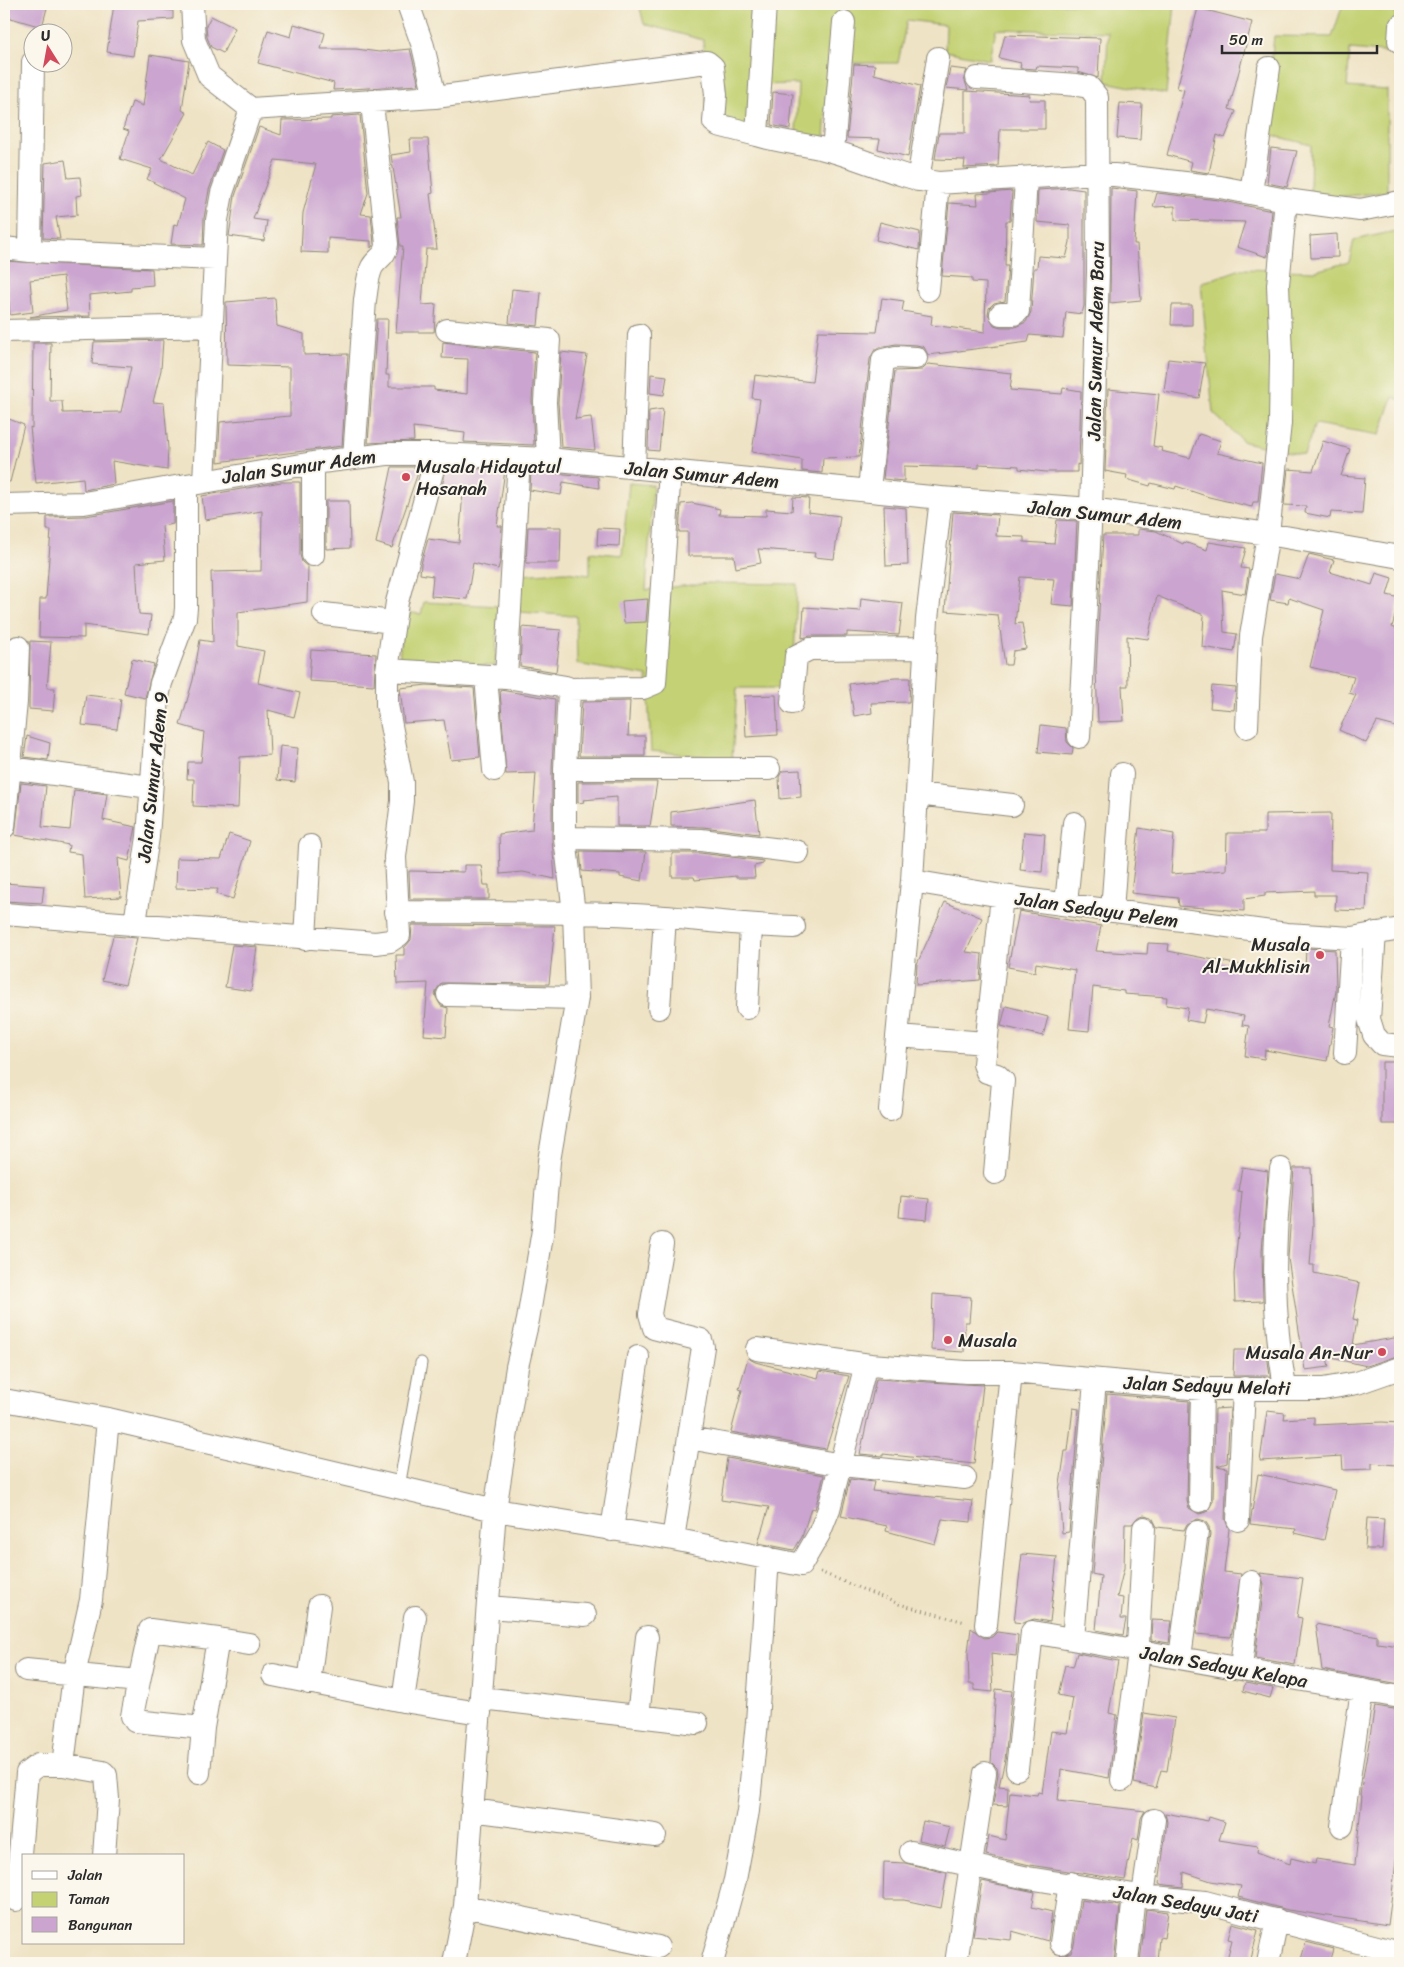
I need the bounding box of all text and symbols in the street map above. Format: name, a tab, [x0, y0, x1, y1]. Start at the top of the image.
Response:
north arrow	[22, 22, 72, 72]
text: U	[39, 22, 53, 49]
scale bar	[1222, 22, 1376, 54]
text: 50 m	[1229, 27, 1264, 53]
street label: Jalan Sumur Adem Baru	[1077, 241, 1114, 442]
street label: Jalan Sumur Adem	[219, 439, 378, 494]
place label: Musala Hidayatul Hasanah	[416, 450, 562, 505]
street label: Jalan Sumur Adem	[622, 451, 781, 498]
marker: Musala Hidayatul Hasanah	[400, 471, 412, 483]
street label: Jalan Sumur Adem	[1025, 490, 1184, 539]
street label: Jalan Sumur Adem 9	[127, 690, 178, 865]
street label: Jalan Sedayu Pelem	[1012, 882, 1181, 937]
place label: Musala Al-Mukhlisin	[1202, 928, 1310, 983]
marker: Musala Al-Mukhlisin	[1314, 949, 1326, 961]
place label: Musala	[958, 1324, 1017, 1357]
marker: Musala	[942, 1334, 954, 1346]
place label: Musala An-Nur	[1245, 1336, 1373, 1369]
marker: Musala An-Nur	[1376, 1346, 1388, 1358]
street label: Jalan Sedayu Melati	[1122, 1366, 1292, 1405]
street label: Jalan Sedayu Kelapa	[1137, 1635, 1311, 1698]
legend	[22, 1854, 185, 1944]
text: Jalan	[67, 1862, 102, 1888]
street label: Jalan Sedayu Jati	[1110, 1874, 1262, 1933]
text: Taman	[68, 1886, 110, 1912]
text: Bangunan	[68, 1912, 132, 1938]

